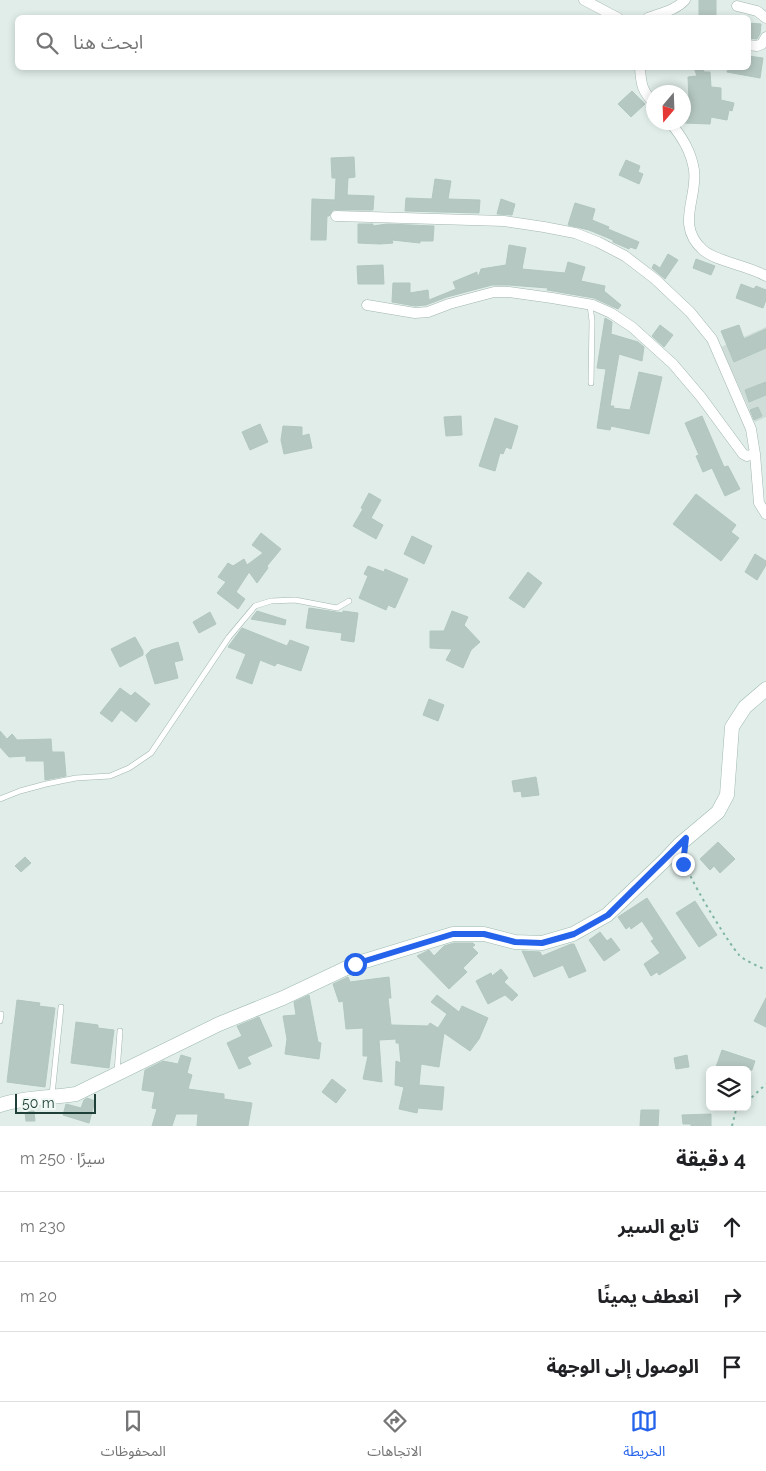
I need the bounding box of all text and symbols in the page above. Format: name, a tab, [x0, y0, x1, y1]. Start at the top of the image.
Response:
search box	[15, 15, 751, 70]
icon: search	[33, 29, 61, 57]
text: ابحث هنا	[73, 31, 143, 53]
north arrow	[646, 85, 691, 130]
route end	[672, 853, 695, 876]
route start	[344, 953, 367, 976]
map controls	[706, 1066, 751, 1111]
button: layers	[706, 1066, 751, 1111]
scale bar	[15, 1091, 96, 1114]
text: 50 m	[22, 1095, 55, 1111]
text: 4 دقيقة	[676, 1146, 746, 1171]
text: سيرًا · 250 m	[20, 1149, 105, 1168]
icon: ahead	[718, 1213, 746, 1241]
text: تابع السير	[618, 1215, 699, 1237]
text: 230 m	[20, 1217, 66, 1236]
icon: right	[718, 1283, 746, 1311]
text: انعطف يمينًا	[597, 1285, 699, 1307]
text: 20 m	[20, 1287, 57, 1306]
icon: arrive	[718, 1353, 746, 1381]
text: الوصول إلى الوجهة	[546, 1355, 699, 1377]
tab: المحفوظات	[101, 1407, 166, 1466]
tab: الاتجاهات	[367, 1407, 422, 1466]
tab: الخريطة	[623, 1407, 665, 1466]

